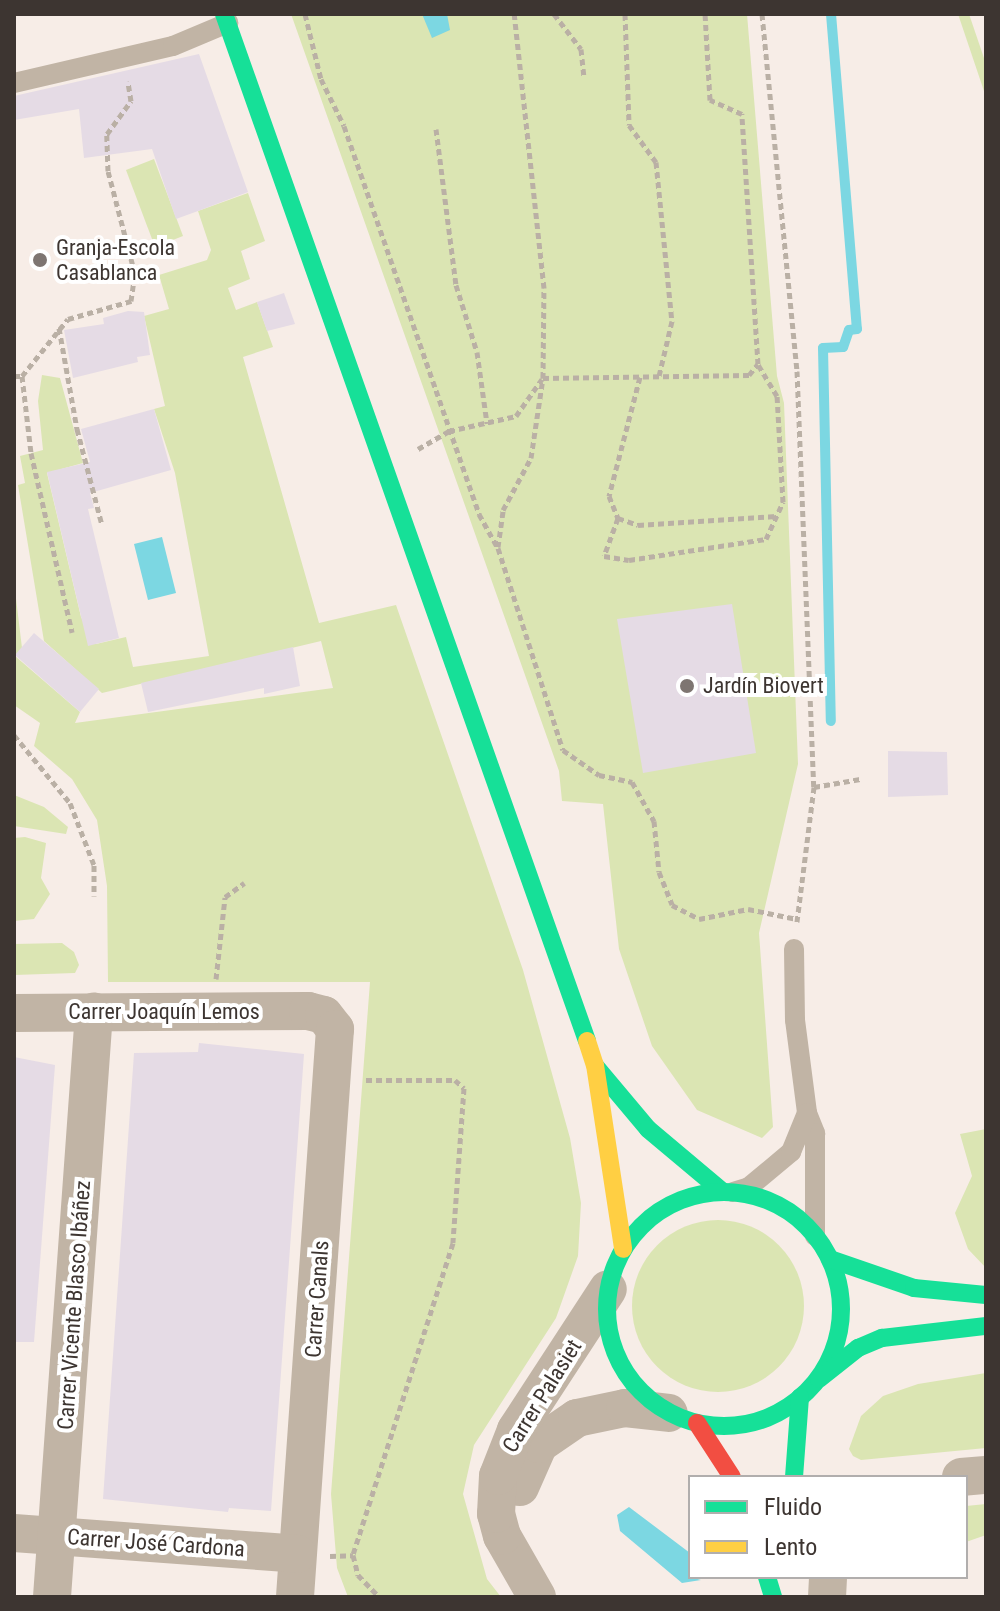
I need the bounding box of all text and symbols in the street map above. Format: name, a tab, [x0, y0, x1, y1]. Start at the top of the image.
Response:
place label: Granja-Escola Casablanca	[56, 234, 175, 286]
marker: Granja-Escola Casablanca	[31, 251, 49, 269]
place label: Jardín Biovert	[703, 673, 824, 699]
marker: Jardín Biovert	[678, 677, 696, 695]
street label: Carrer Joaquín Lemos	[68, 999, 260, 1025]
street label: Carrer Vicente Blasco Ibáñez	[52, 1179, 96, 1431]
street label: Carrer Canals	[300, 1239, 334, 1359]
street label: Carrer Palasiet	[497, 1335, 587, 1457]
legend	[688, 1475, 968, 1579]
text: Fluido	[764, 1493, 822, 1521]
street label: Carrer José Cardona	[66, 1524, 246, 1562]
text: Lento	[764, 1533, 817, 1561]

